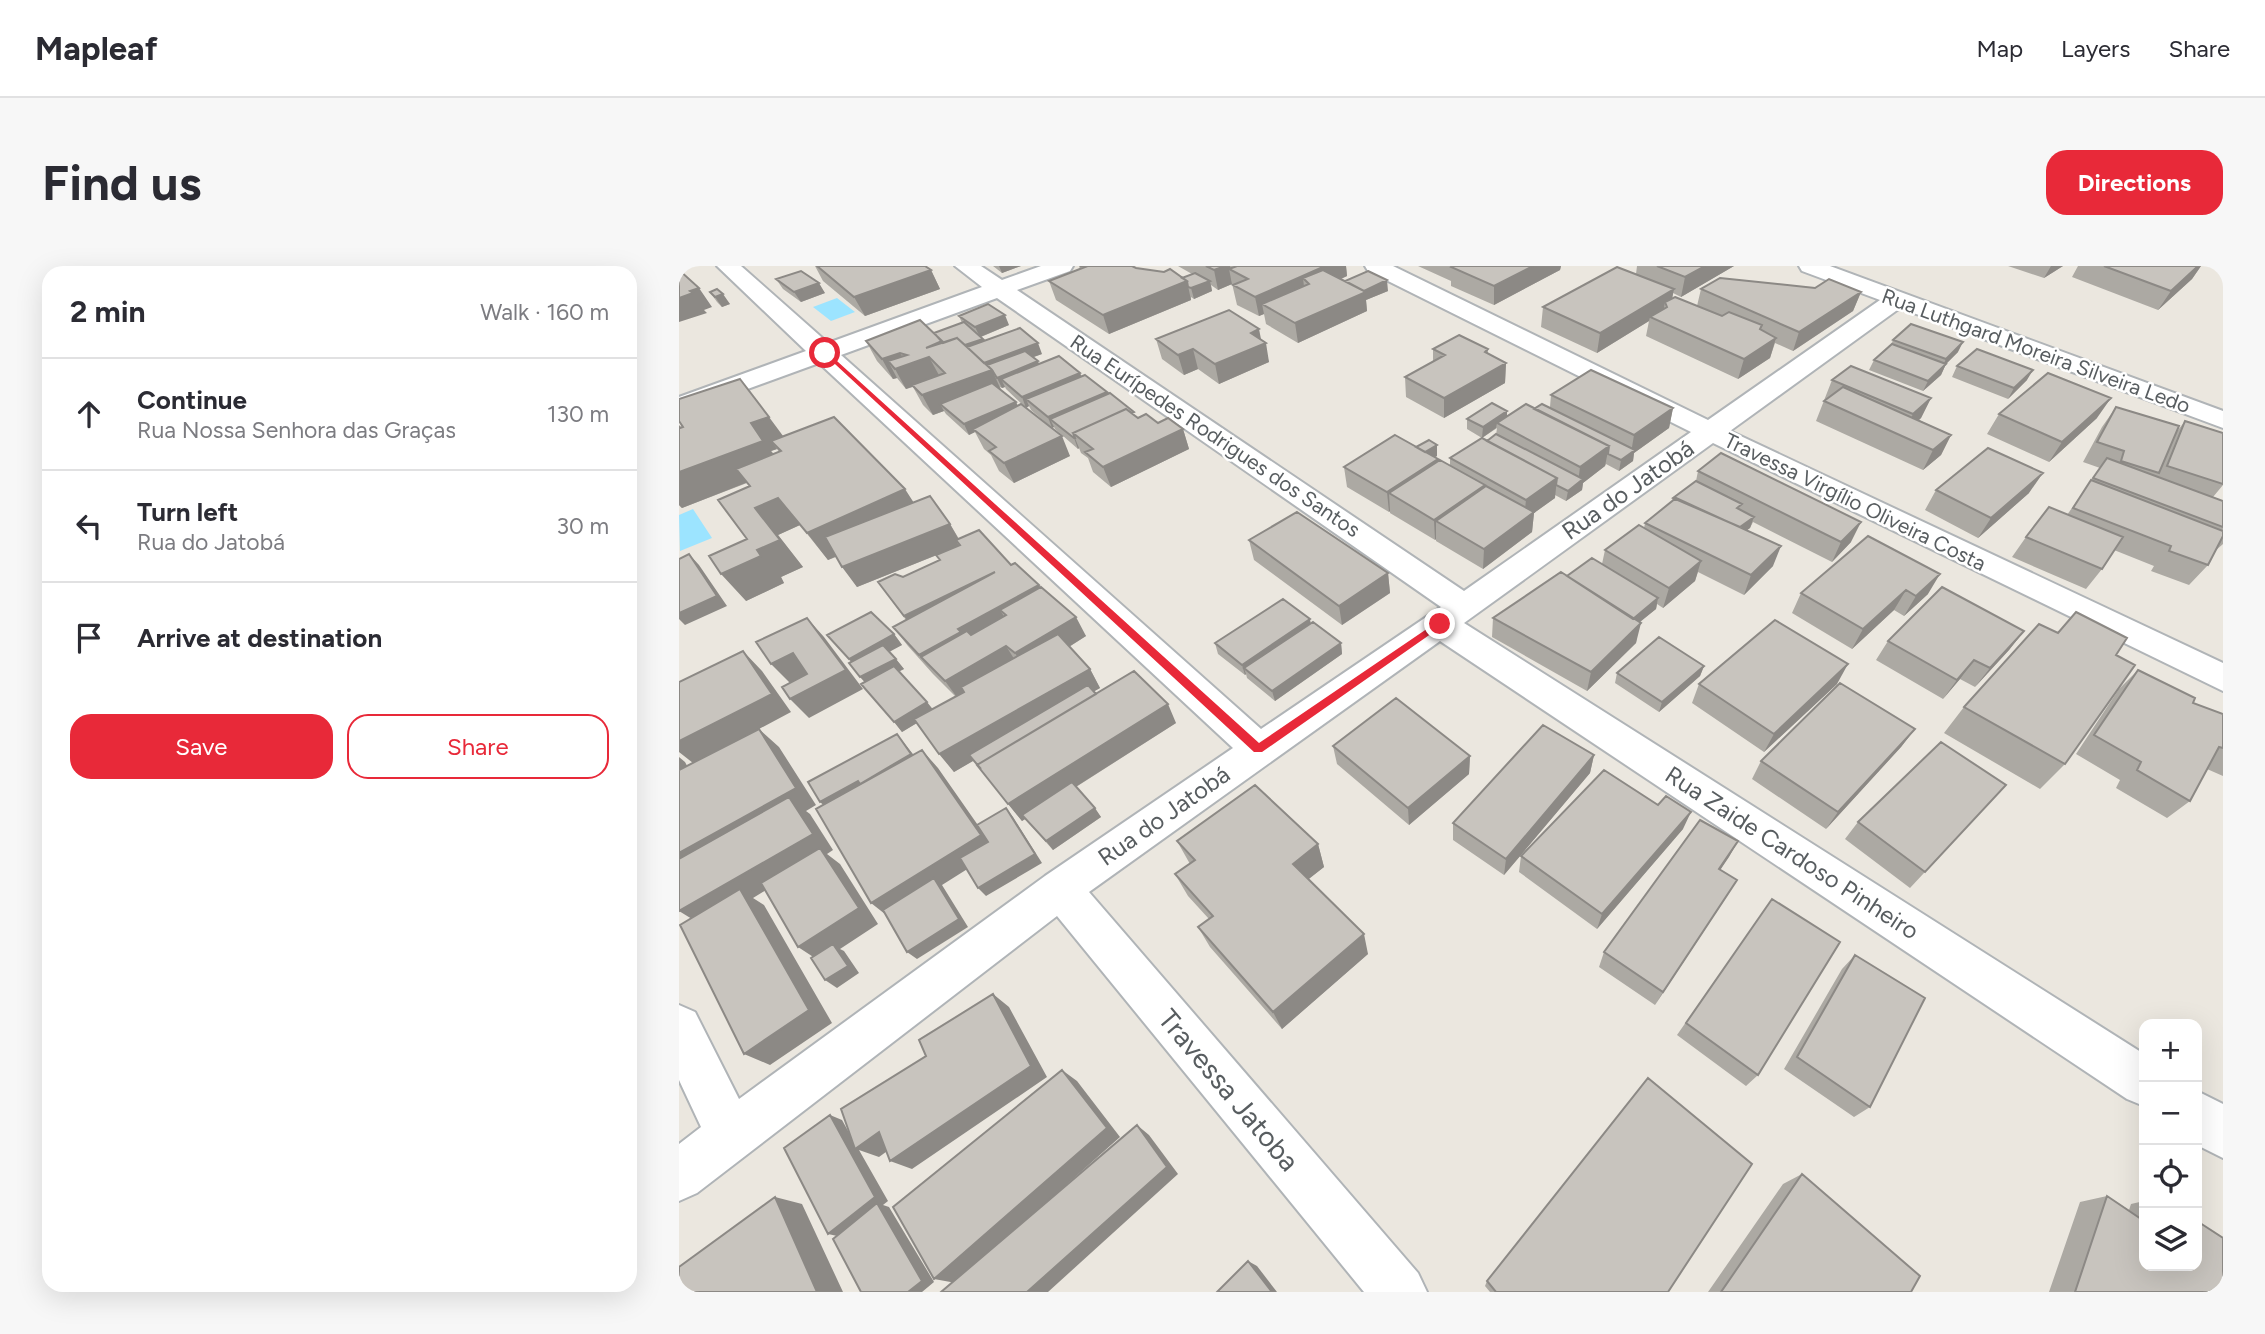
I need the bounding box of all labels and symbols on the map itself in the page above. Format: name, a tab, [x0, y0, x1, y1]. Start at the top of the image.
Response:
street label: Rua Luthgard Moreira Silveira Ledo	[1879, 283, 2194, 418]
street label: Rua Eurípedes Rodrigues dos Santos	[1066, 329, 1365, 542]
route start	[809, 337, 840, 368]
street label: Travessa Virgílio Oliveira Costa	[1720, 427, 1990, 576]
street label: Rua do Jatobá	[1556, 433, 1699, 546]
route end	[1424, 608, 1455, 639]
street label: Rua do Jatobá	[1092, 759, 1235, 872]
street label: Rua Zaide Cardoso Pinheiro	[1660, 760, 1925, 945]
street label: Travessa Jatoba	[1151, 1002, 1307, 1178]

